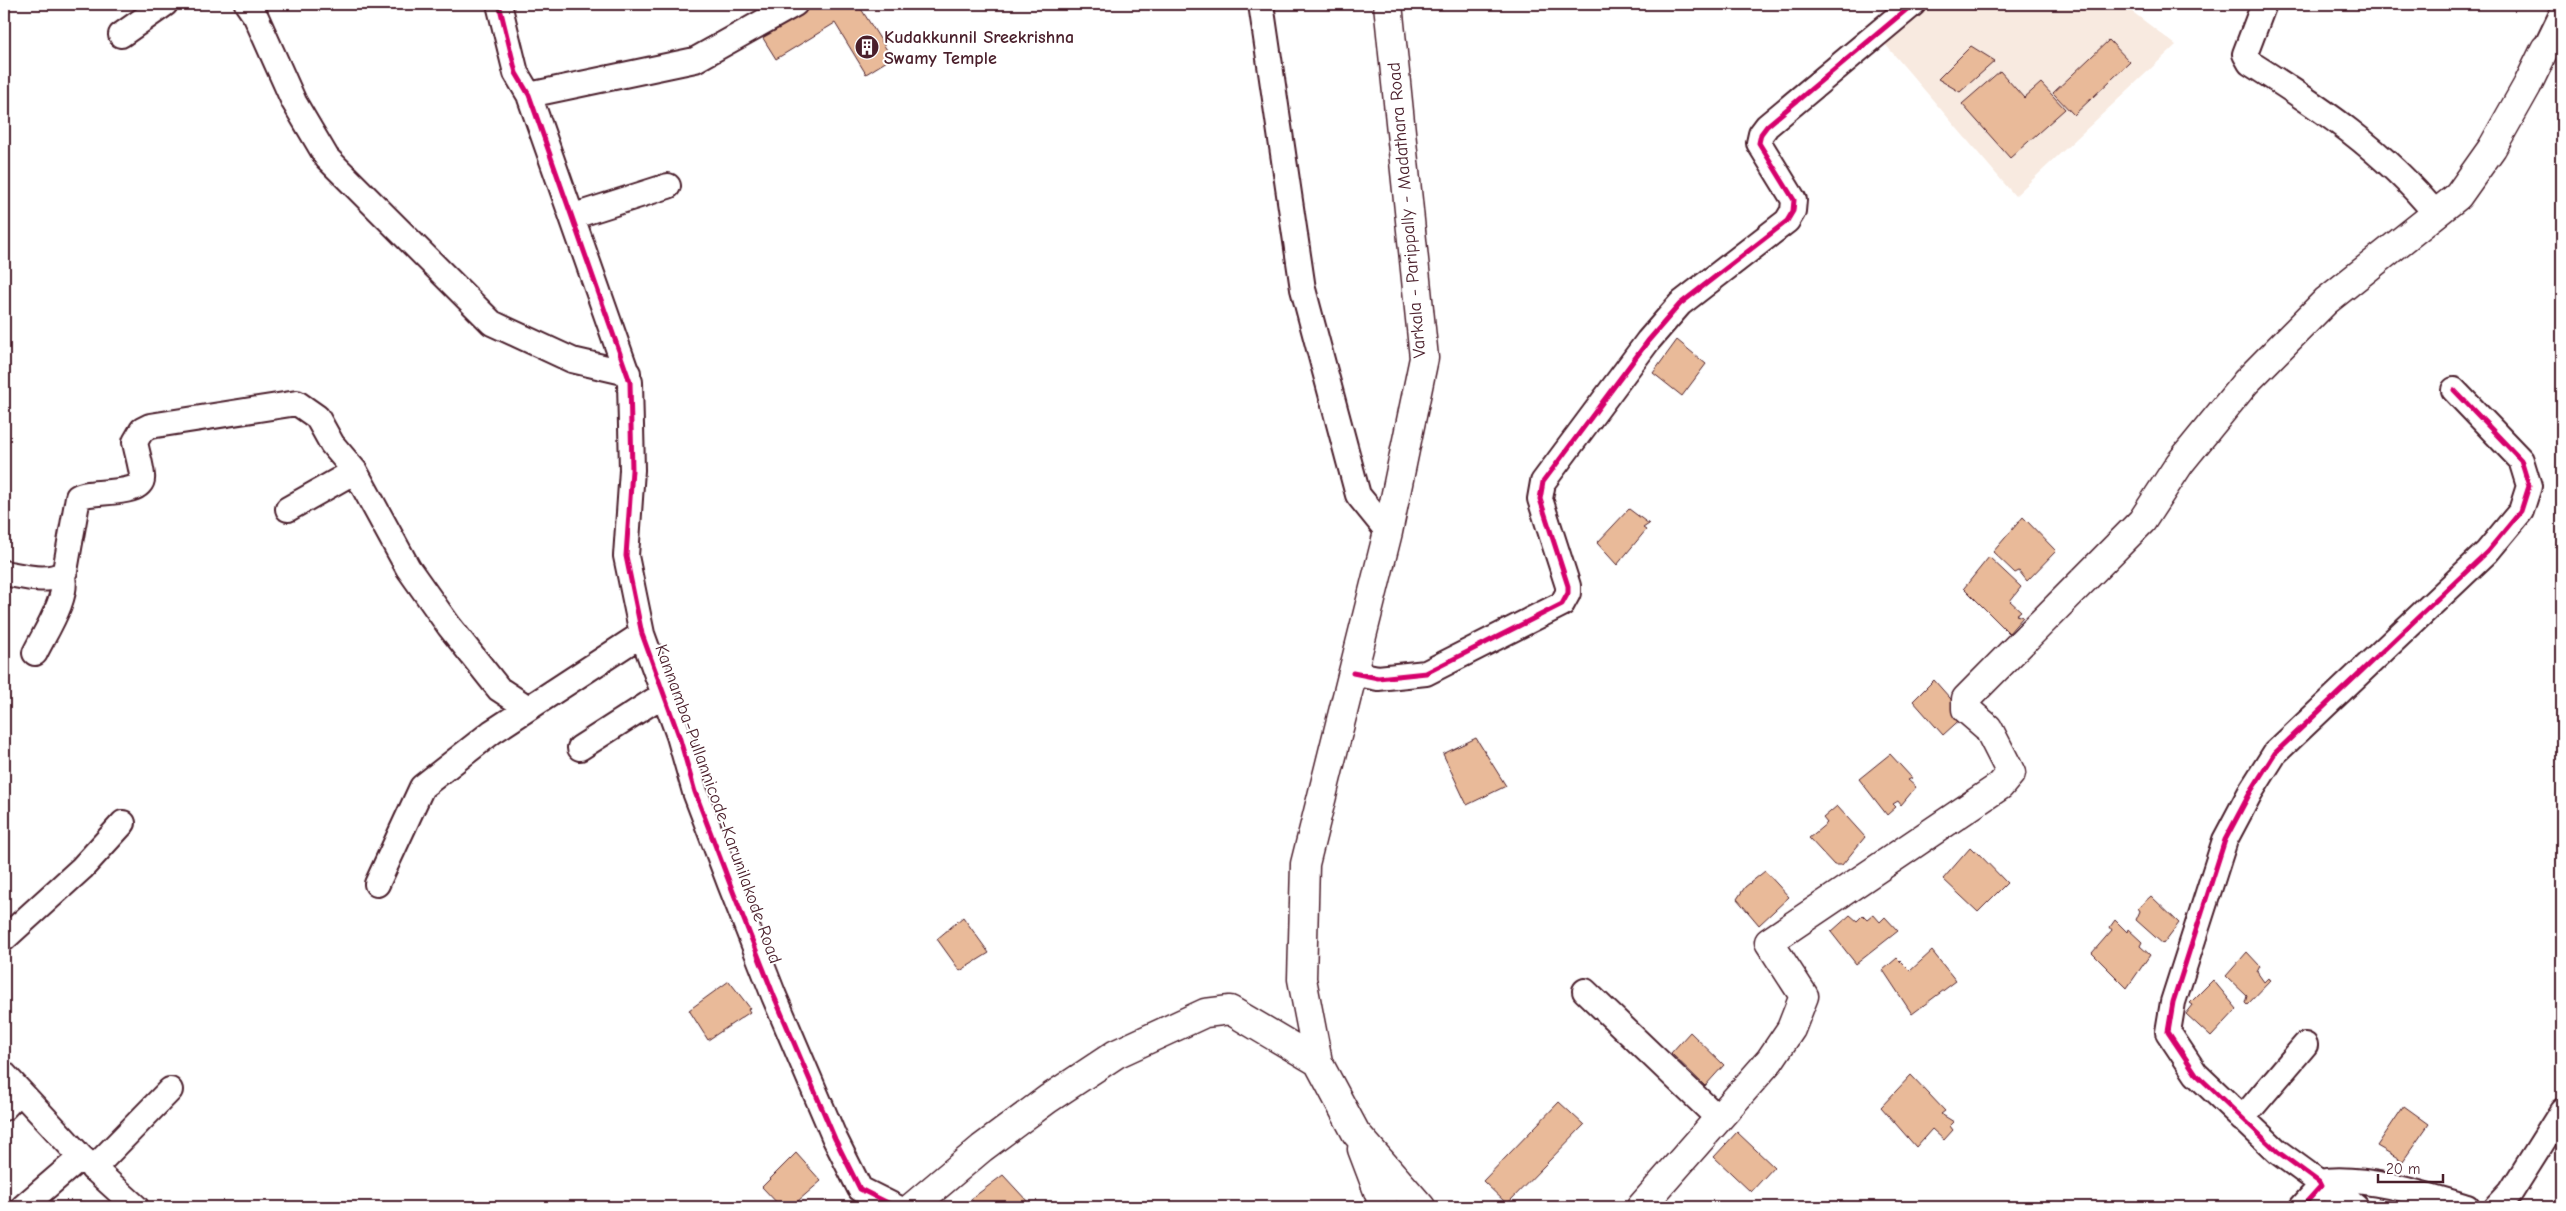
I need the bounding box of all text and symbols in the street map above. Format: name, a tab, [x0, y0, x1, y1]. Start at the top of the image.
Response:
place label: Kudakkunnil Sreekrishna Swamy Temple	[884, 27, 1074, 69]
building icon: Kudakkunnil Sreekrishna Swamy Temple	[854, 34, 880, 60]
street label: Varkala - Parippally - Madathara Road	[1384, 61, 1430, 359]
street label: Kannamba-Pullannicode-Karunilakode Road	[650, 641, 786, 967]
scale bar	[2378, 1151, 2444, 1183]
text: 20 m	[2386, 1160, 2420, 1178]

